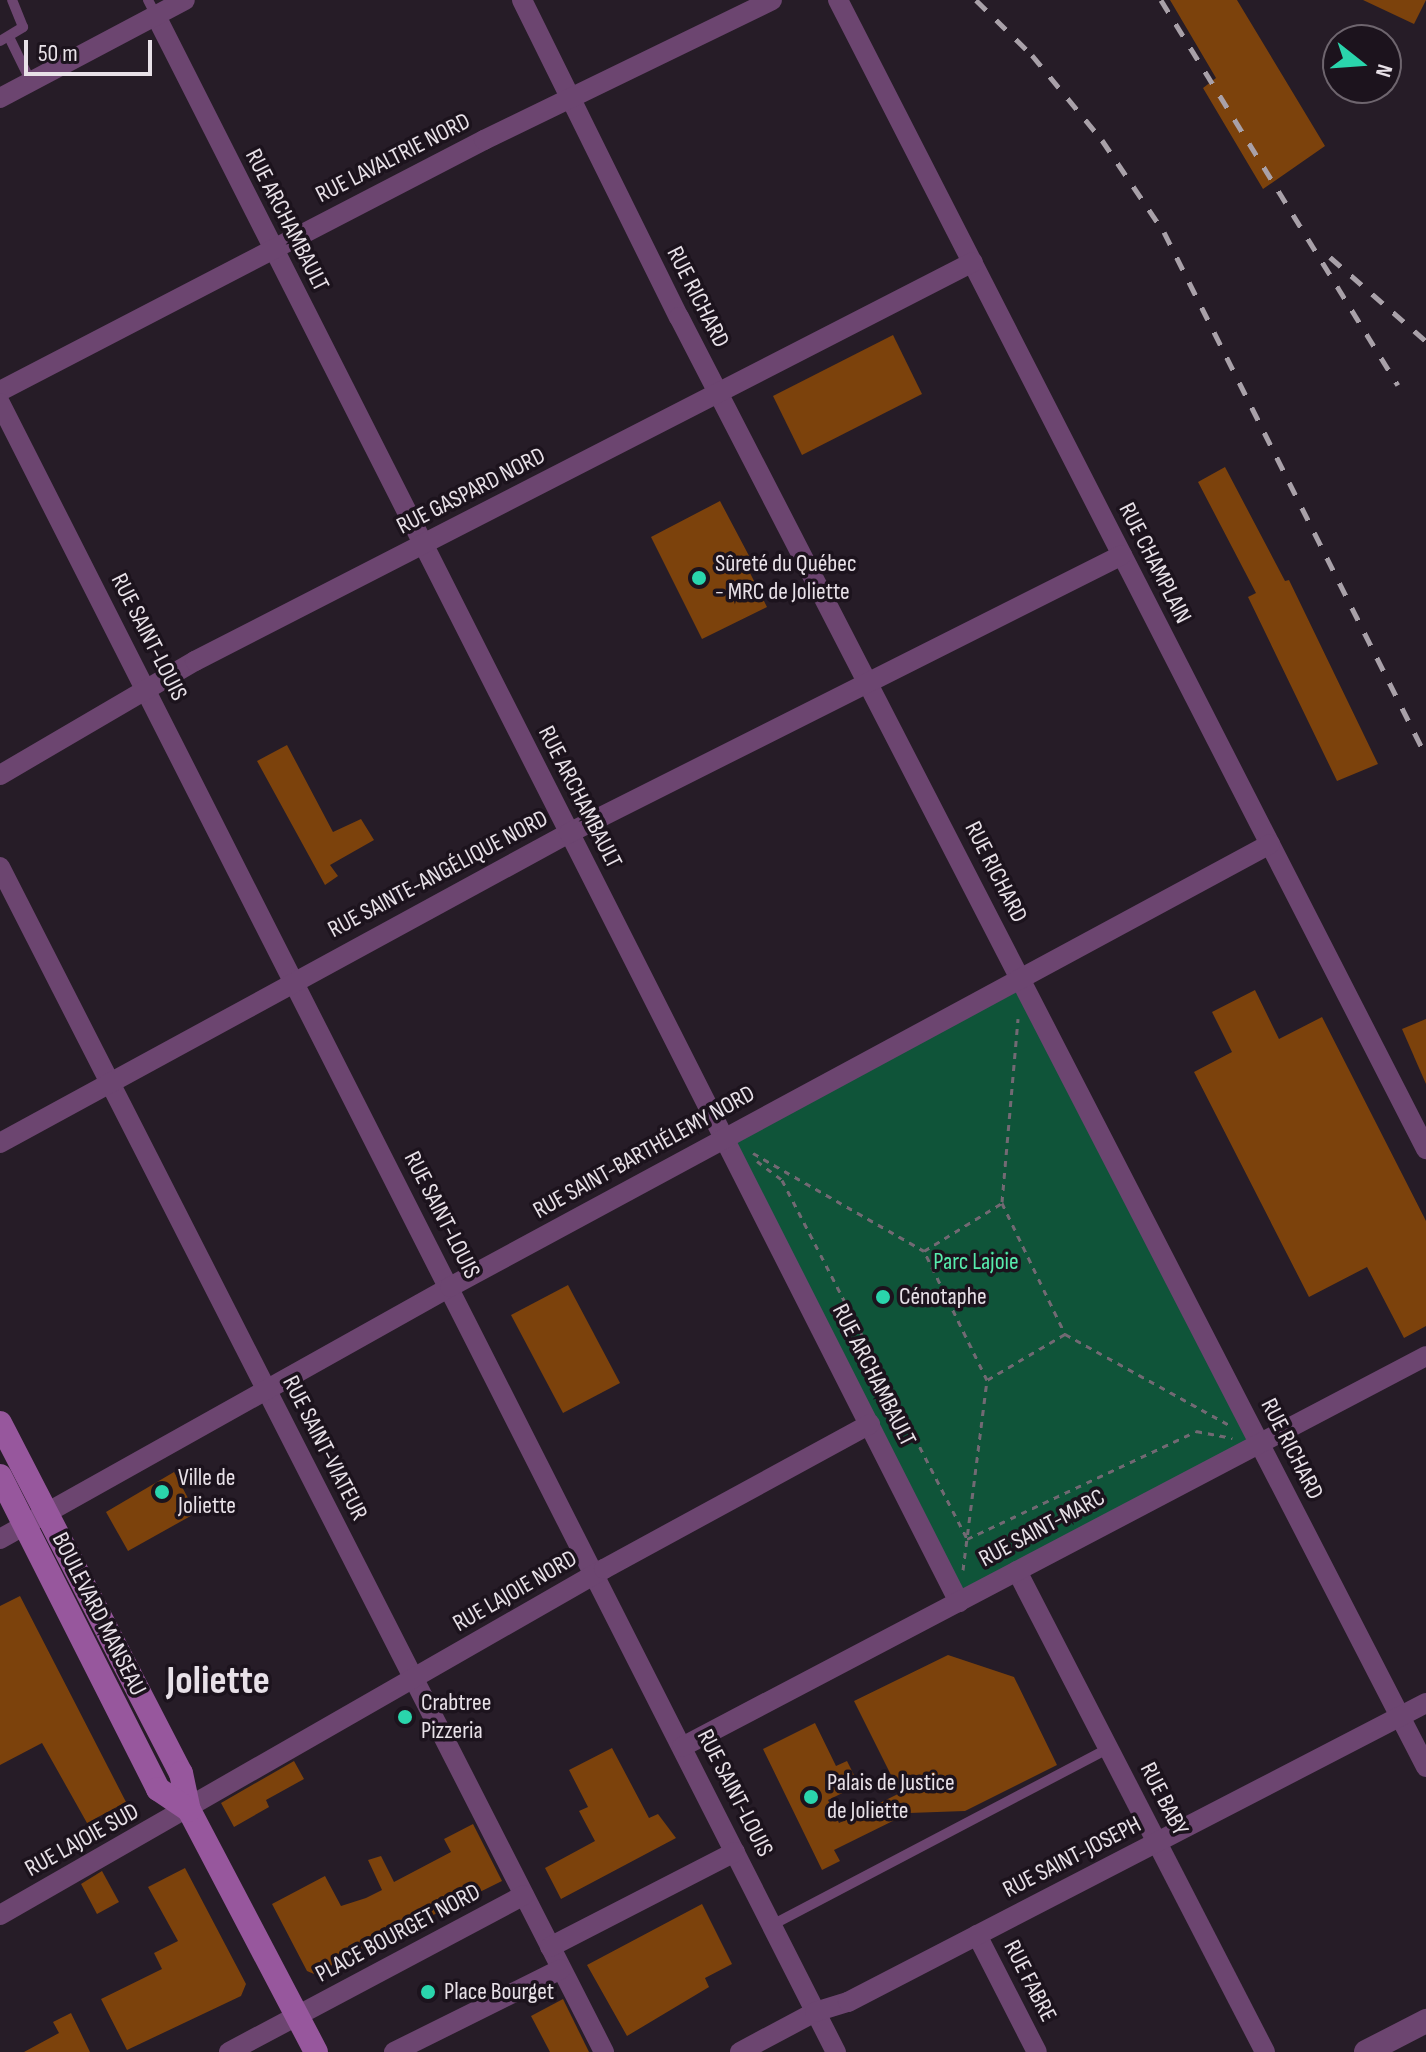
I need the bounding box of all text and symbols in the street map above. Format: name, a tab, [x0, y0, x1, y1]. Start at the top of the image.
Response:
scale bar	[28, 24, 156, 74]
north arrow	[1322, 24, 1402, 104]
text: 50 m	[38, 39, 78, 68]
text: N	[1369, 61, 1398, 80]
street label: RUE LAVALTRIE NORD	[311, 107, 475, 209]
street label: RUE ARCHAMBAULT	[239, 144, 335, 296]
street label: RUE RICHARD	[660, 242, 736, 352]
street label: RUE GASPARD NORD	[392, 441, 550, 541]
street label: RUE CHAMPLAIN	[1112, 498, 1198, 628]
place label: Sûreté du Québec - MRC de Joliette	[715, 550, 857, 606]
street label: RUE SAINT-LOUIS	[105, 569, 193, 705]
marker: Sûreté du Québec - MRC de Joliette	[690, 569, 708, 587]
street label: RUE ARCHAMBAULT	[532, 721, 628, 873]
street label: RUE SAINTE-ANGÉLIQUE NORD	[323, 804, 553, 944]
street label: RUE RICHARD	[958, 817, 1034, 927]
street label: RUE SAINT-BARTHÉLEMY NORD	[528, 1079, 760, 1225]
street label: RUE SAINT-LOUIS	[398, 1147, 486, 1283]
park label: Parc Lajoie	[933, 1248, 1019, 1276]
place label: Cénotaphe	[899, 1283, 987, 1311]
marker: Cénotaphe	[874, 1288, 892, 1306]
street label: RUE ARCHAMBAULT	[826, 1299, 922, 1451]
street label: RUE SAINT-VIATEUR	[276, 1371, 374, 1525]
street label: RUE RICHARD	[1254, 1394, 1330, 1504]
place label: Ville de Joliette	[178, 1464, 236, 1520]
marker: Ville de Joliette	[153, 1483, 171, 1501]
street label: RUE SAINT-MARC	[974, 1483, 1110, 1573]
street label: BOULEVARD MANSEAU	[46, 1528, 152, 1700]
street label: RUE LAJOIE NORD	[448, 1544, 582, 1638]
district label: Joliette	[166, 1657, 270, 1705]
place label: Crabtree Pizzeria	[421, 1689, 491, 1745]
marker: Crabtree Pizzeria	[396, 1708, 414, 1726]
street label: RUE SAINT-LOUIS	[691, 1725, 779, 1861]
street label: RUE BABY	[1133, 1758, 1195, 1840]
place label: Palais de Justice de Joliette	[827, 1769, 955, 1825]
marker: Palais de Justice de Joliette	[802, 1788, 820, 1806]
street label: RUE LAJOIE SUD	[20, 1797, 144, 1883]
street label: RUE SAINT-JOSEPH	[998, 1810, 1146, 1904]
street label: PLACE BOURGET NORD	[311, 1877, 485, 1989]
street label: RUE FABRE	[997, 1936, 1063, 2026]
place label: Place Bourget	[444, 1978, 554, 2006]
marker: Place Bourget	[419, 1983, 437, 2001]

